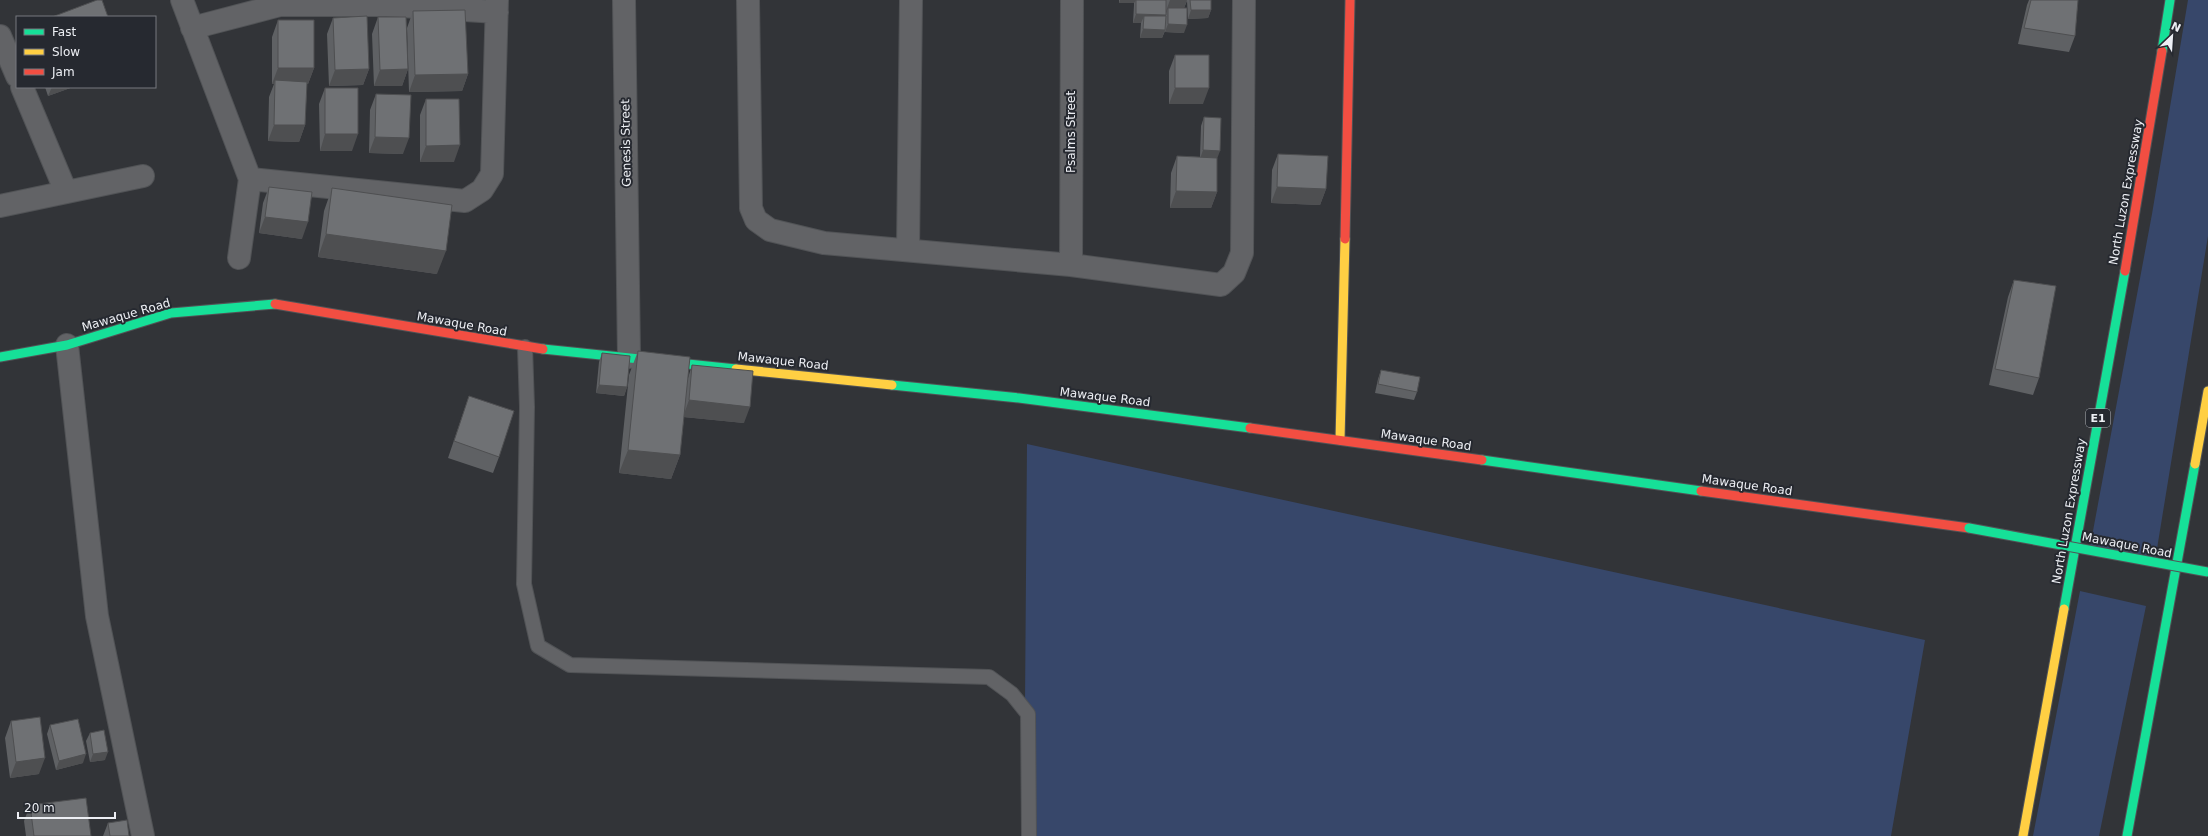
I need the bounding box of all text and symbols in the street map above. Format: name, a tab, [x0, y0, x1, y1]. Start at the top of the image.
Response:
legend	[16, 16, 156, 88]
north arrow	[2152, 16, 2192, 56]
text: N	[2169, 20, 2183, 35]
text: Fast	[52, 25, 76, 39]
text: Slow	[52, 45, 80, 59]
text: Jam	[51, 65, 75, 79]
street label: Psalms Street	[1064, 91, 1078, 173]
street label: Genesis Street	[618, 99, 634, 187]
street label: North Luzon Expressway	[2106, 118, 2146, 266]
street label: Mawaque Road	[80, 296, 172, 334]
street label: Mawaque Road	[416, 309, 508, 339]
street label: Mawaque Road	[737, 349, 829, 373]
street label: Mawaque Road	[1059, 384, 1151, 410]
road number: E1	[2086, 409, 2110, 427]
street label: Mawaque Road	[1380, 427, 1472, 453]
street label: North Luzon Expressway	[2049, 437, 2089, 585]
street label: Mawaque Road	[1701, 472, 1793, 498]
street label: Mawaque Road	[2081, 529, 2173, 561]
scale bar	[18, 794, 115, 820]
text: 20 m	[24, 801, 55, 815]

